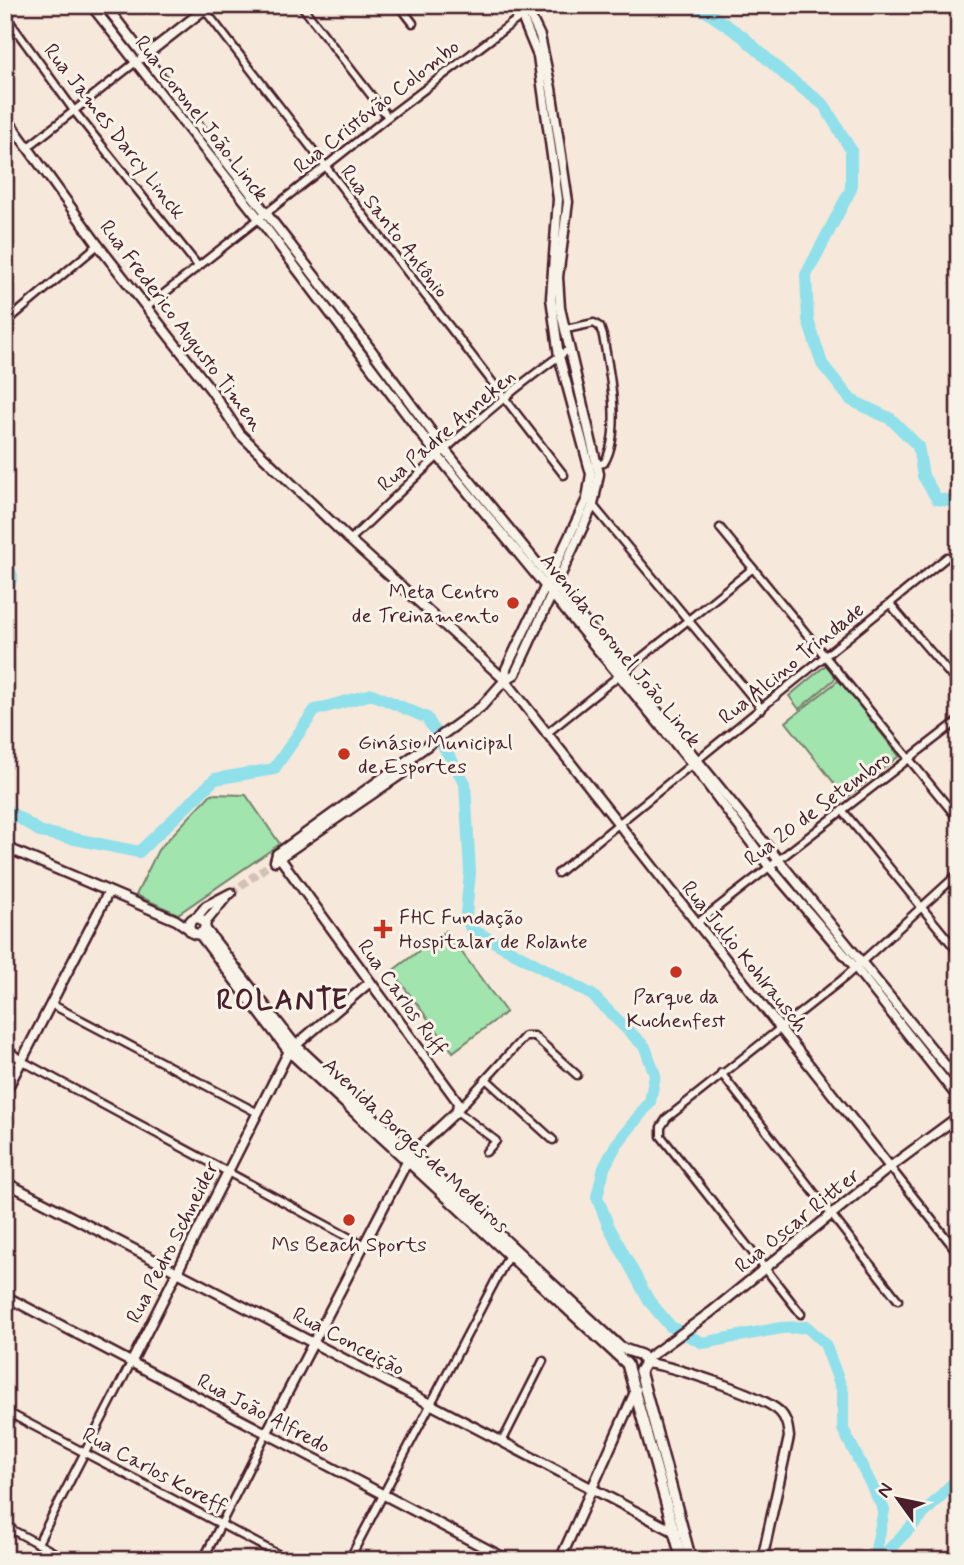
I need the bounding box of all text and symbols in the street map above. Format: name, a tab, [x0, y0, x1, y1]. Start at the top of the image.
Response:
street label: Rua Coronel João Linck	[128, 30, 275, 208]
street label: Rua Cristóvão Colombo	[288, 33, 465, 180]
street label: Rua James Darcy Linck	[37, 38, 192, 225]
street label: Rua Santo Antônio	[333, 159, 455, 304]
street label: Rua Frederico Augusto Timen	[93, 214, 270, 437]
street label: Rua Padre Anneken	[372, 363, 522, 499]
street label: Avenida Coronel João Linck	[533, 548, 708, 754]
place label: Meta Centro de Treinamento	[352, 578, 499, 630]
marker: Meta Centro de Treinamento	[505, 595, 521, 611]
street label: Rua Alcino Trindade	[713, 596, 870, 731]
place label: Ginásio Municipal de Esportes	[358, 729, 513, 781]
street label: Rua 20 de Setembro	[739, 744, 897, 873]
marker: Ginásio Municipal de Esportes	[336, 746, 352, 762]
street label: Rua Julio Kohlrausch	[674, 875, 814, 1038]
place label: FHC Fundação Hospitalar de Rolante	[399, 904, 588, 956]
marker: FHC Fundação Hospitalar de Rolante	[373, 919, 393, 939]
street label: Rua Carlos Ruff	[351, 934, 454, 1061]
marker: Parque da Kuchenfest	[668, 964, 684, 980]
district label: ROLANTE	[216, 983, 350, 1020]
place label: Parque da Kuchenfest	[626, 983, 726, 1035]
street label: Avenida Borges de Medeiros	[315, 1052, 515, 1240]
street label: Rua Pedro Schneider	[120, 1156, 226, 1328]
street label: Rua Oscar Ritter	[729, 1162, 866, 1280]
marker: Ms Beach Sports	[341, 1212, 357, 1228]
place label: Ms Beach Sports	[271, 1231, 427, 1259]
street label: Rua Conceição	[287, 1301, 410, 1383]
street label: Rua João Alfredo	[192, 1367, 335, 1461]
street label: Rua Carlos Koreff	[77, 1421, 232, 1521]
north arrow	[862, 1464, 932, 1534]
text: N	[871, 1478, 899, 1503]

